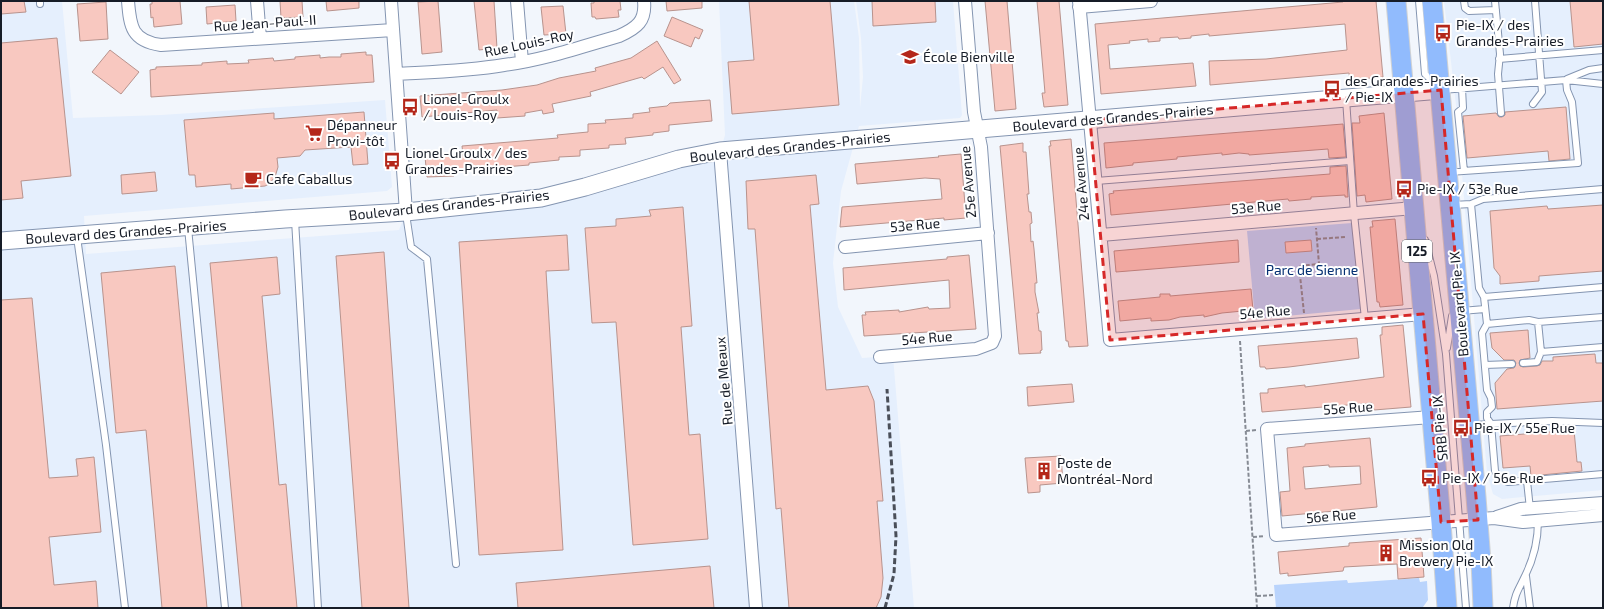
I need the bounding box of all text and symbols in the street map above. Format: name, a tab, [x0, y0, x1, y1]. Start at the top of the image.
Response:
street label: Rue Jean-Paul-II	[213, 10, 317, 35]
place label: Pie-IX / des Grandes-Prairies	[1456, 16, 1564, 49]
bus stop icon: Pie-IX / des Grandes-Prairies	[1433, 23, 1453, 43]
street label: Rue Louis-Roy	[483, 25, 576, 60]
school or university icon: École Bienville	[900, 47, 920, 67]
place label: École Bienville	[923, 48, 1015, 65]
place label: des Grandes-Prairies / Pie-IX	[1345, 72, 1479, 105]
bus stop icon: des Grandes-Prairies / Pie-IX	[1322, 79, 1342, 99]
place label: Lionel-Groulx / Louis-Roy	[423, 90, 510, 123]
bus stop icon: Lionel-Groulx / Louis-Roy	[400, 97, 420, 117]
street label: Boulevard des Grandes-Prairies	[1012, 100, 1214, 135]
place label: Dépanneur Provi-tôt	[327, 116, 397, 149]
supermarket icon: Dépanneur Provi-tôt	[304, 123, 324, 143]
street label: Boulevard des Grandes-Prairies	[689, 128, 891, 165]
place label: Lionel-Groulx / des Grandes-Prairies	[405, 144, 527, 177]
street label: 25e Avenue	[956, 145, 979, 219]
street label: 24e Avenue	[1069, 147, 1092, 221]
bus stop icon: Lionel-Groulx / des Grandes-Prairies	[382, 151, 402, 171]
cafe icon: Cafe Caballus	[243, 169, 263, 189]
place label: Cafe Caballus	[266, 170, 352, 187]
bus stop icon: Pie-IX / 53e Rue	[1394, 179, 1414, 199]
place label: Pie-IX / 53e Rue	[1417, 180, 1518, 197]
street label: Boulevard des Grandes-Prairies	[348, 186, 550, 223]
street label: 53e Rue	[1230, 196, 1282, 217]
street label: 53e Rue	[889, 214, 941, 235]
street label: Boulevard des Grandes-Prairies	[25, 216, 227, 247]
road number: 125	[1402, 240, 1432, 262]
street label: Boulevard Pie-IX	[1445, 250, 1472, 357]
park label: Parc de Sienne	[1266, 261, 1358, 278]
street label: 54e Rue	[1239, 301, 1291, 322]
street label: 54e Rue	[901, 327, 953, 348]
street label: Rue de Meaux	[711, 335, 736, 426]
street label: SRB Pie-IX	[1428, 394, 1451, 462]
street label: 55e Rue	[1323, 397, 1373, 418]
bus stop icon: Pie-IX / 55e Rue	[1451, 418, 1471, 438]
place label: Pie-IX / 55e Rue	[1474, 419, 1575, 436]
place label: Poste de Montréal-Nord	[1057, 454, 1153, 487]
building icon: Poste de Montréal-Nord	[1034, 461, 1054, 481]
bus stop icon: Pie-IX / 56e Rue	[1419, 468, 1439, 488]
place label: Pie-IX / 56e Rue	[1442, 469, 1544, 486]
street label: 56e Rue	[1305, 505, 1357, 526]
place label: Mission Old Brewery Pie-IX	[1399, 536, 1494, 569]
building icon: Mission Old Brewery Pie-IX	[1376, 543, 1396, 563]

